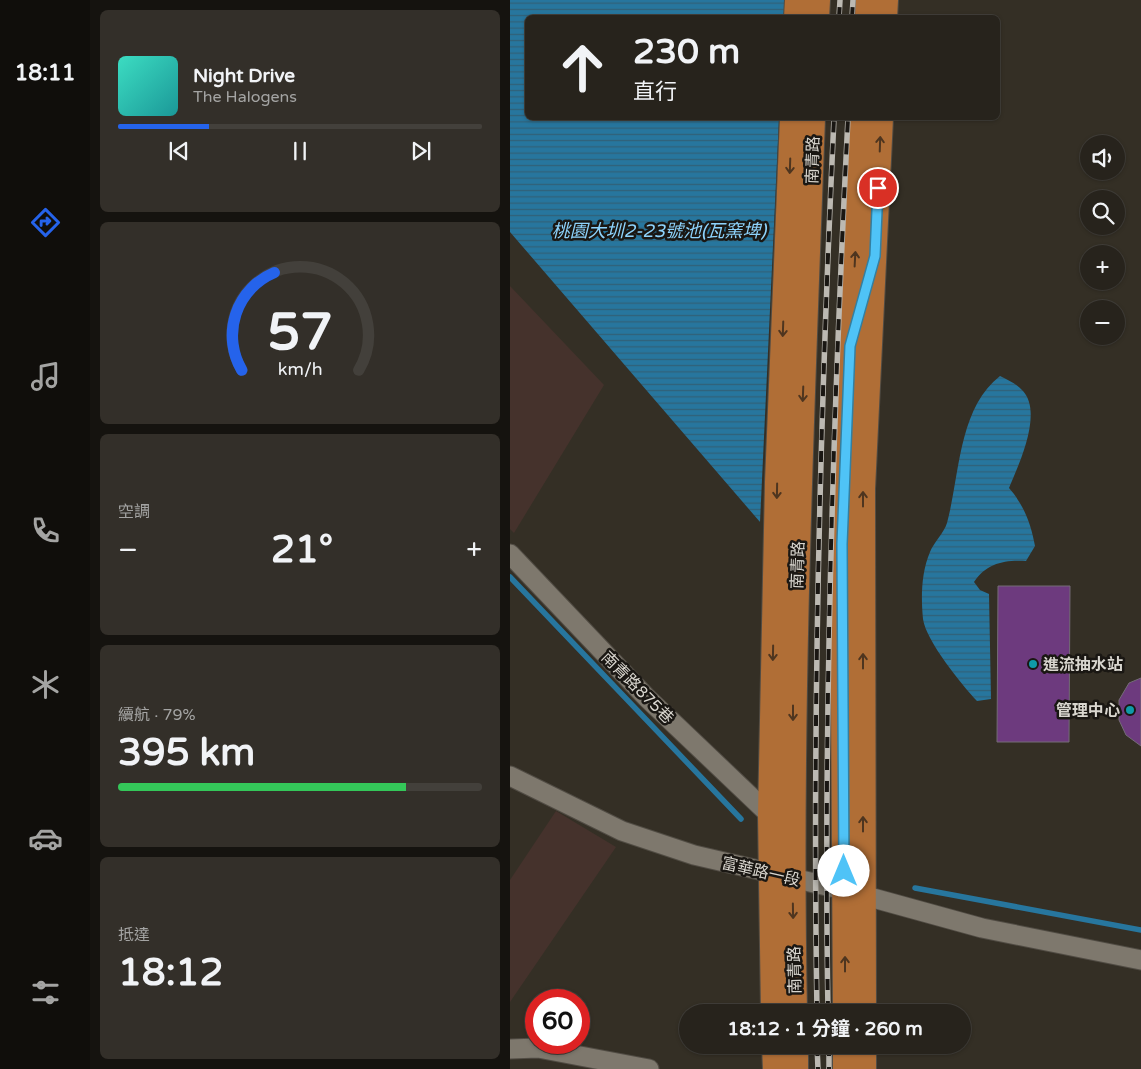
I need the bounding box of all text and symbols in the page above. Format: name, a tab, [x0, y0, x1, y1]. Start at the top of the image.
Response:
text: 230 m	[633, 31, 740, 73]
icon: ahead	[550, 35, 615, 100]
text: 18:11	[15, 60, 75, 86]
text: Night Drive	[193, 65, 295, 87]
text: 直行	[633, 79, 677, 105]
text: The Halogens	[193, 87, 297, 107]
map controls	[1080, 135, 1125, 345]
button: sound	[1080, 135, 1125, 180]
street label: 南青路	[802, 136, 824, 184]
one-way arrow	[875, 136, 885, 152]
icon: previous	[165, 137, 193, 165]
icon: pause	[286, 137, 314, 165]
icon: next	[407, 137, 435, 165]
one-way arrow	[785, 158, 795, 174]
pin	[857, 167, 899, 209]
icon: arrive	[864, 174, 892, 202]
button: search	[1080, 190, 1125, 235]
icon: directions	[28, 205, 63, 240]
water label: 桃園大圳2-23號池(瓦窯埤)	[552, 220, 768, 242]
button: +	[1080, 245, 1125, 290]
one-way arrow	[850, 251, 859, 267]
button: −	[1080, 300, 1125, 345]
text: 57	[267, 301, 333, 364]
one-way arrow	[779, 320, 788, 336]
icon: music	[28, 359, 63, 394]
text: km/h	[278, 359, 322, 380]
one-way arrow	[798, 385, 807, 401]
one-way arrow	[772, 482, 782, 499]
one-way arrow	[858, 491, 868, 508]
text: 空調	[118, 502, 150, 522]
icon: phone	[28, 513, 63, 548]
text: 21°	[271, 527, 333, 573]
text: −	[118, 533, 138, 567]
text: +	[466, 533, 482, 567]
street label: 南青路	[787, 541, 809, 589]
one-way arrow	[769, 645, 778, 661]
street label: 南青路875巷	[597, 647, 678, 728]
one-way arrow	[858, 654, 868, 670]
place label: 進流抽水站	[1043, 655, 1123, 675]
marker: 進流抽水站	[1027, 658, 1039, 670]
icon: climate	[28, 667, 63, 702]
place label: 管理中心	[1056, 701, 1120, 721]
marker: 管理中心	[1124, 704, 1136, 716]
text: 續航 · 79%	[118, 705, 196, 725]
one-way arrow	[788, 705, 798, 721]
text: 395 km	[118, 730, 255, 776]
one-way arrow	[858, 816, 868, 832]
icon: car	[28, 821, 63, 856]
position arrow	[817, 844, 869, 896]
street label: 富華路一段	[720, 853, 802, 891]
one-way arrow	[788, 902, 798, 919]
text: 抵達	[118, 925, 150, 945]
street label: 南青路	[785, 946, 805, 994]
text: 18:12	[118, 950, 223, 996]
one-way arrow	[840, 956, 850, 972]
icon: filters	[28, 975, 63, 1010]
speed limit sign: 60	[525, 989, 590, 1054]
text: 18:12 · 1 分鐘 · 260 m	[727, 1018, 923, 1040]

